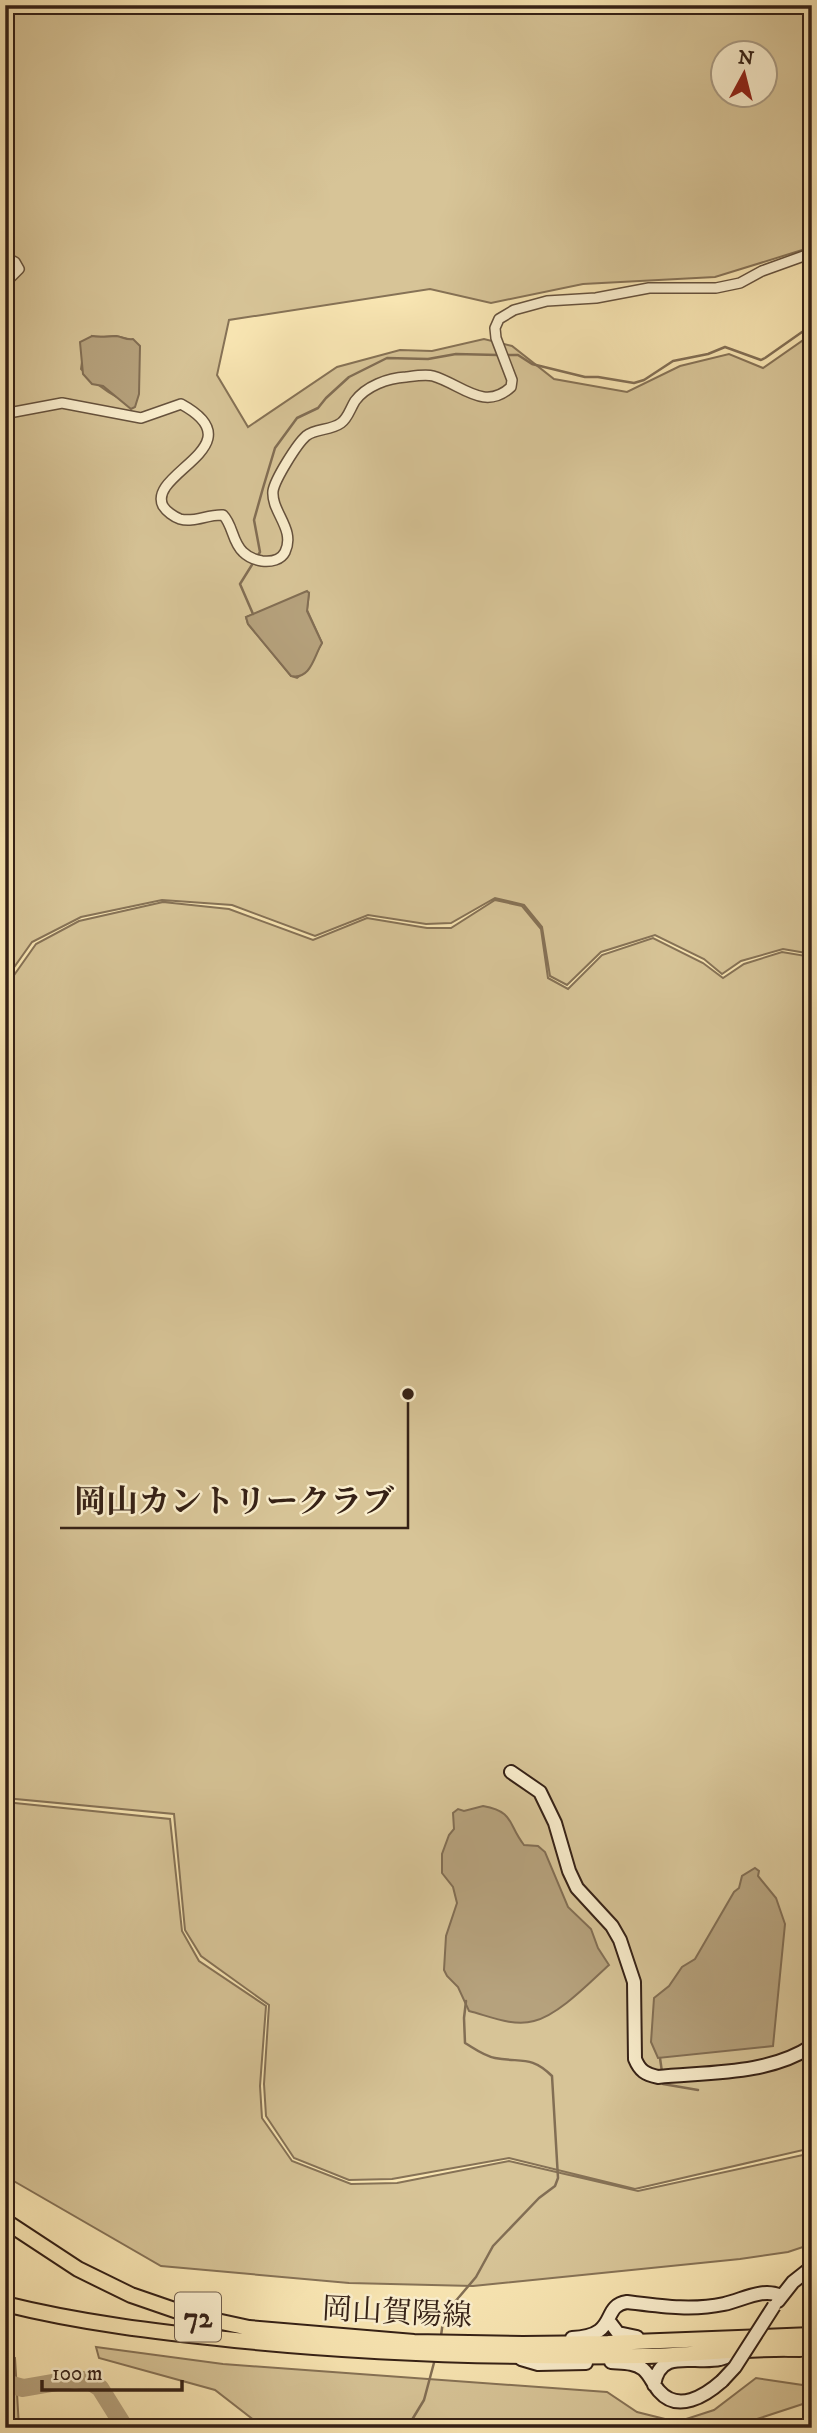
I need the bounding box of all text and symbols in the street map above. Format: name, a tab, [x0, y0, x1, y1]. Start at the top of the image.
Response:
north arrow	[708, 38, 778, 108]
text: N	[737, 46, 755, 71]
callout: 岡山カントリークラブ	[60, 1475, 408, 1528]
text: 岡山カントリークラブ	[74, 1483, 394, 1523]
street label: 岡山賀陽線	[321, 2291, 473, 2336]
road number: 72	[175, 2292, 221, 2342]
scale bar	[42, 2349, 182, 2393]
text: 100 m	[52, 2361, 103, 2387]

